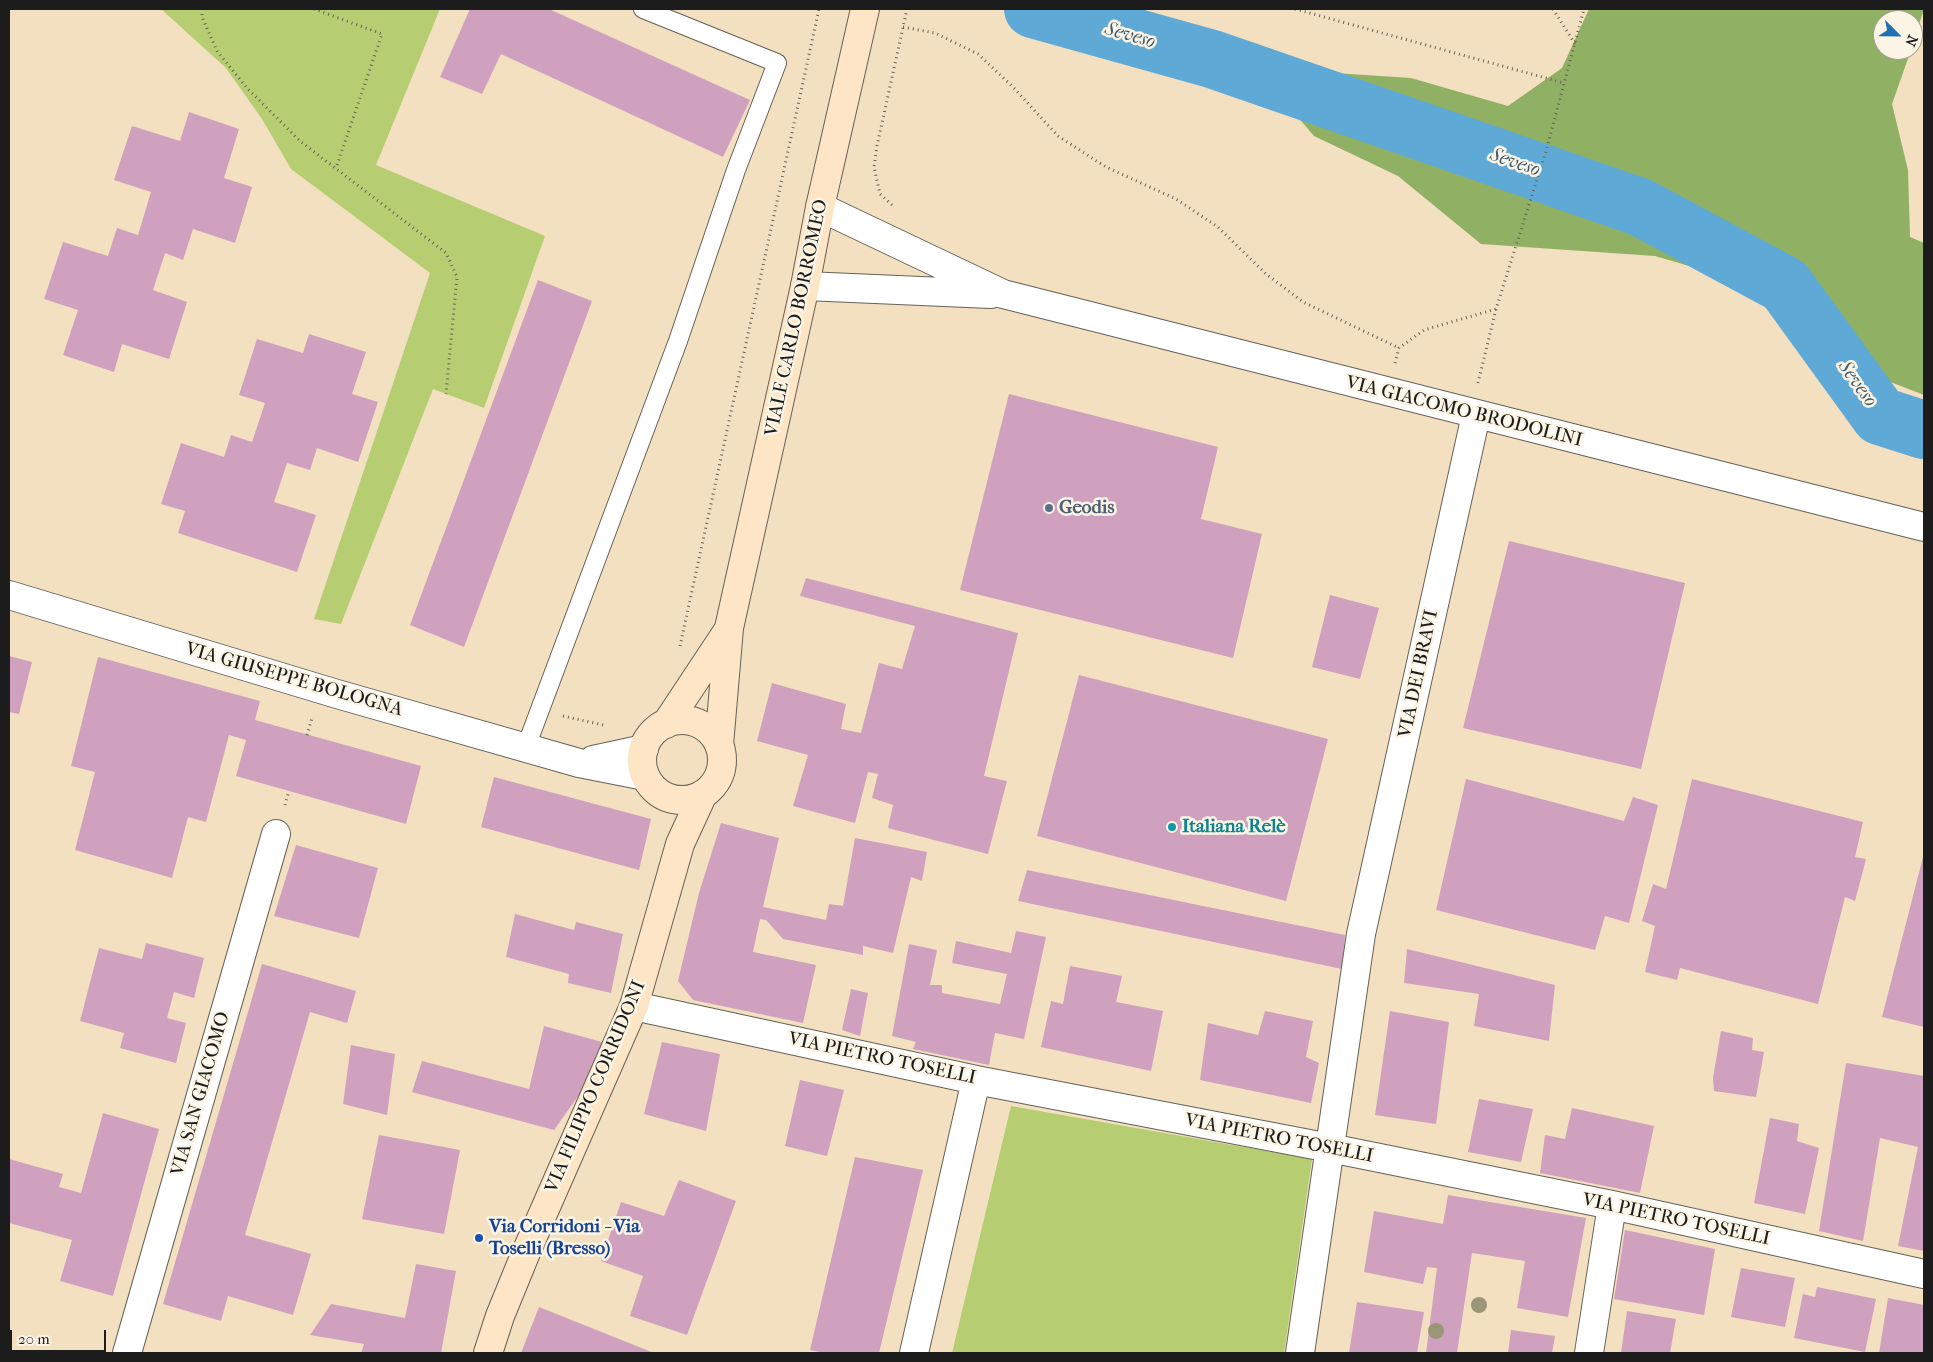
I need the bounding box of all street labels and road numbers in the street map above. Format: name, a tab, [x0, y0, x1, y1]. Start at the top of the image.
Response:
street label: VIALE CARLO BORROMEO	[761, 197, 833, 439]
street label: VIA GIACOMO BRODOLINI	[1343, 372, 1585, 452]
street label: VIA DEI BRAVI	[1394, 608, 1444, 740]
street label: VIA GIUSEPPE BOLOGNA	[183, 638, 405, 722]
street label: VIA FILIPPO CORRIDONI	[541, 977, 651, 1197]
street label: VIA SAN GIACOMO	[167, 1009, 235, 1179]
street label: VIA PIETRO TOSELLI	[786, 1028, 978, 1090]
street label: VIA PIETRO TOSELLI	[1183, 1110, 1375, 1168]
street label: VIA PIETRO TOSELLI	[1580, 1189, 1772, 1251]

